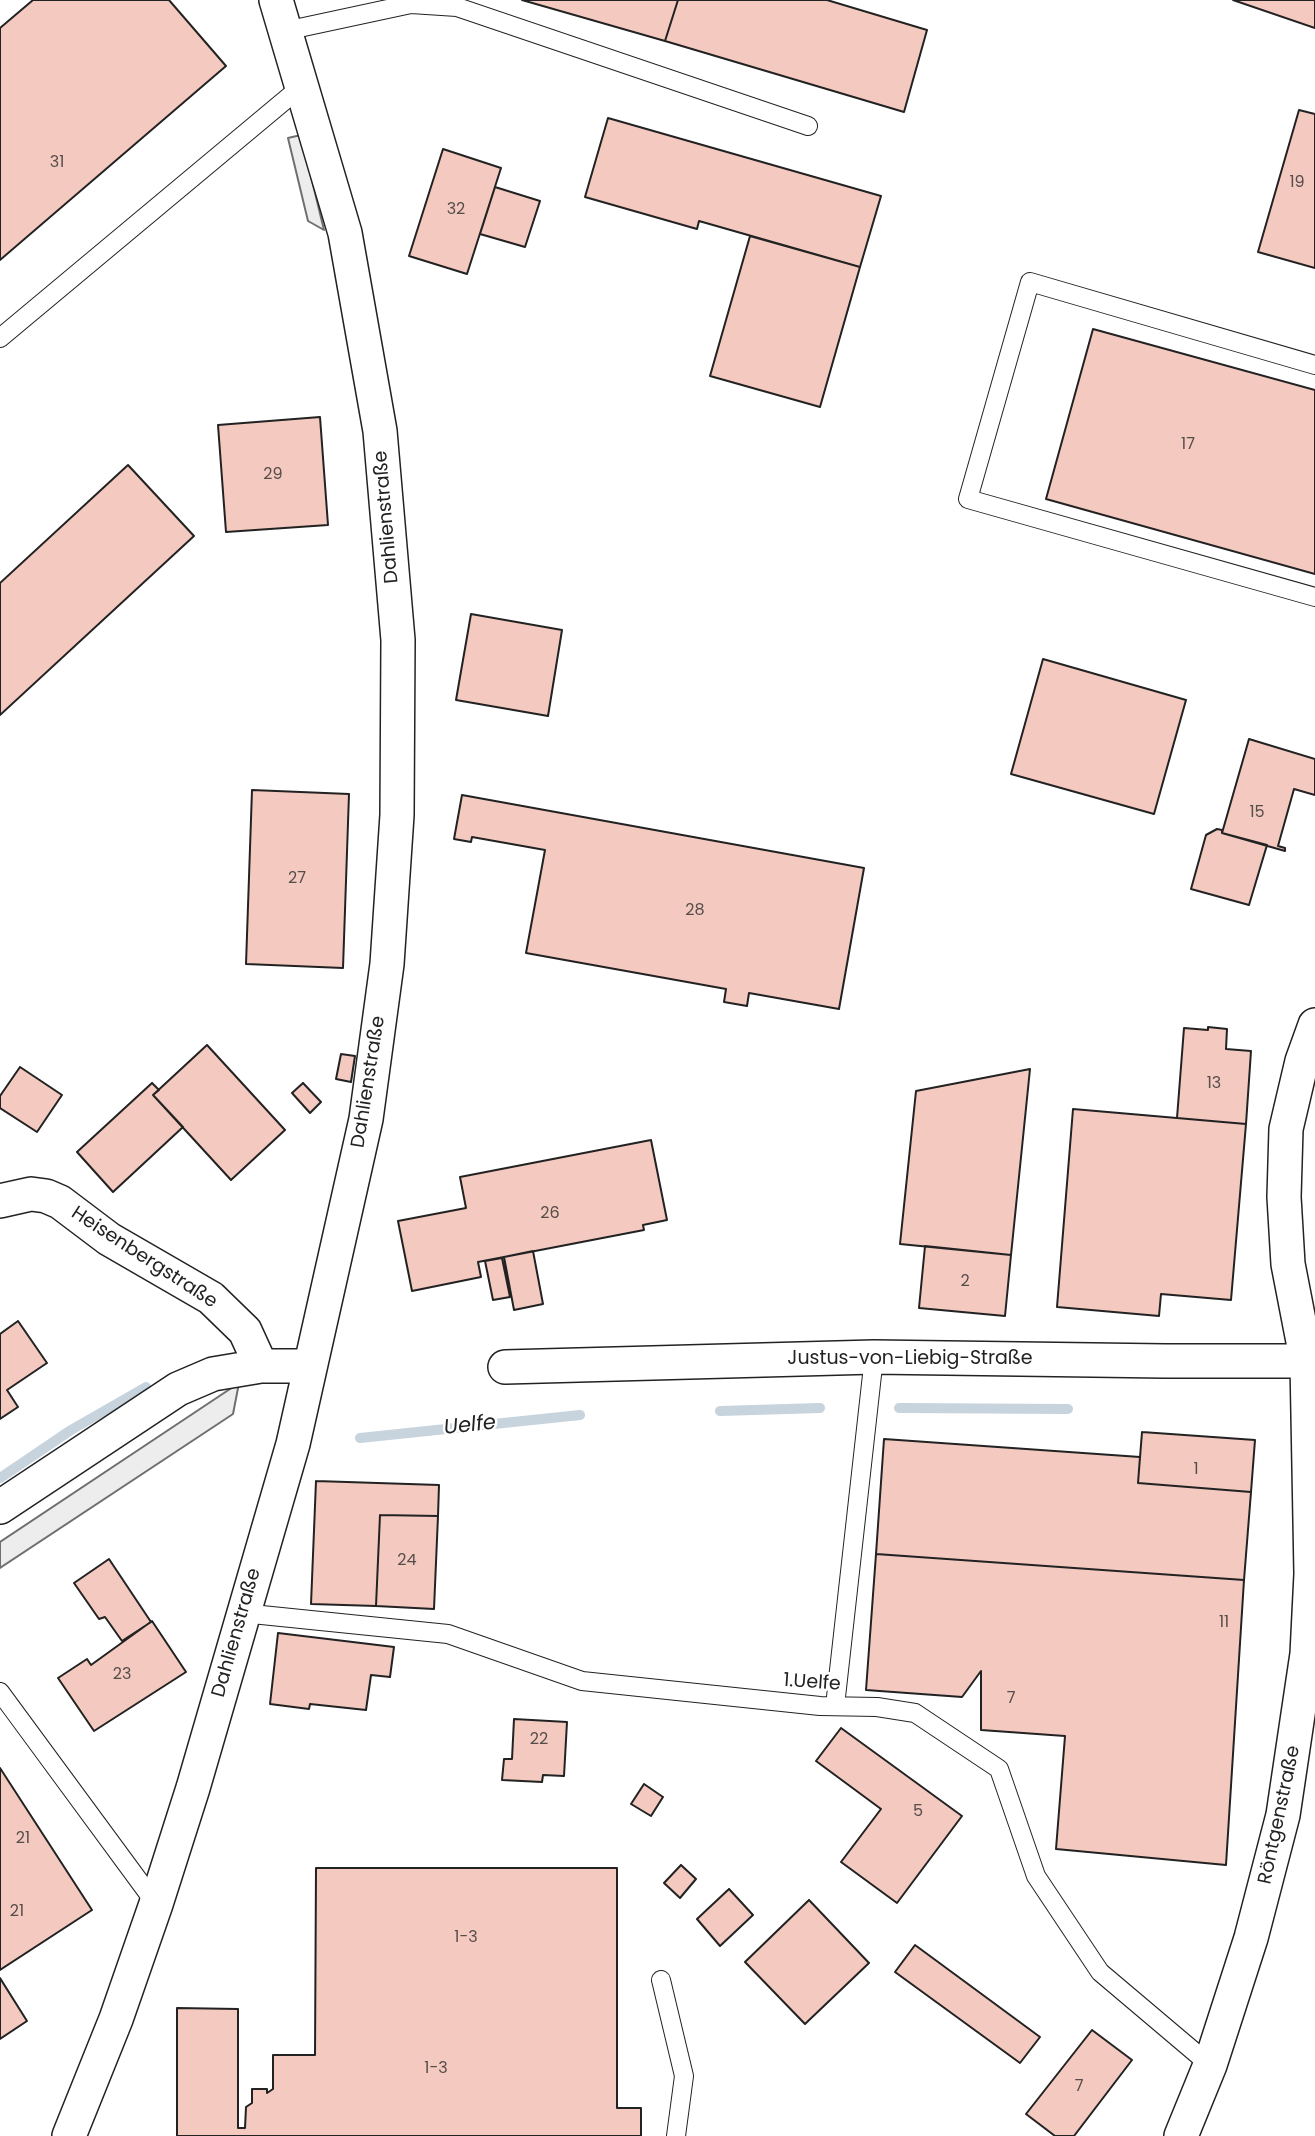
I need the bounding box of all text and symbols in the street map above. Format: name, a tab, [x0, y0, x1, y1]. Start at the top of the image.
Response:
house number: 31	[50, 153, 64, 173]
house number: 19	[1289, 173, 1305, 193]
house number: 32	[447, 200, 465, 220]
house number: 17	[1181, 435, 1195, 455]
street label: Dahlienstraße	[370, 450, 404, 584]
house number: 29	[263, 465, 283, 485]
house number: 15	[1249, 803, 1265, 823]
house number: 27	[288, 869, 306, 889]
house number: 28	[685, 901, 705, 921]
street label: Dahlienstraße	[347, 1014, 391, 1150]
house number: 13	[1207, 1074, 1221, 1094]
street label: Heisenbergstraße	[67, 1202, 221, 1314]
house number: 26	[540, 1204, 560, 1224]
house number: 2	[960, 1272, 970, 1292]
street label: Justus-von-Liebig-Straße	[787, 1348, 1033, 1370]
water label: Uelfe	[443, 1411, 497, 1441]
house number: 1	[1193, 1460, 1199, 1480]
house number: 24	[397, 1551, 417, 1571]
street label: Dahlienstraße	[208, 1566, 266, 1700]
house number: 11	[1219, 1613, 1229, 1633]
house number: 23	[113, 1665, 131, 1685]
street label: 1.Uelfe	[783, 1670, 841, 1696]
house number: 7	[1007, 1689, 1015, 1709]
house number: 22	[530, 1730, 548, 1750]
street label: Röntgenstraße	[1254, 1744, 1306, 1886]
house number: 5	[913, 1802, 923, 1822]
house number: 21	[16, 1829, 30, 1849]
house number: 21	[10, 1902, 24, 1922]
house number: 1-3	[454, 1928, 478, 1948]
house number: 1-3	[424, 2059, 448, 2079]
house number: 7	[1075, 2077, 1083, 2097]

